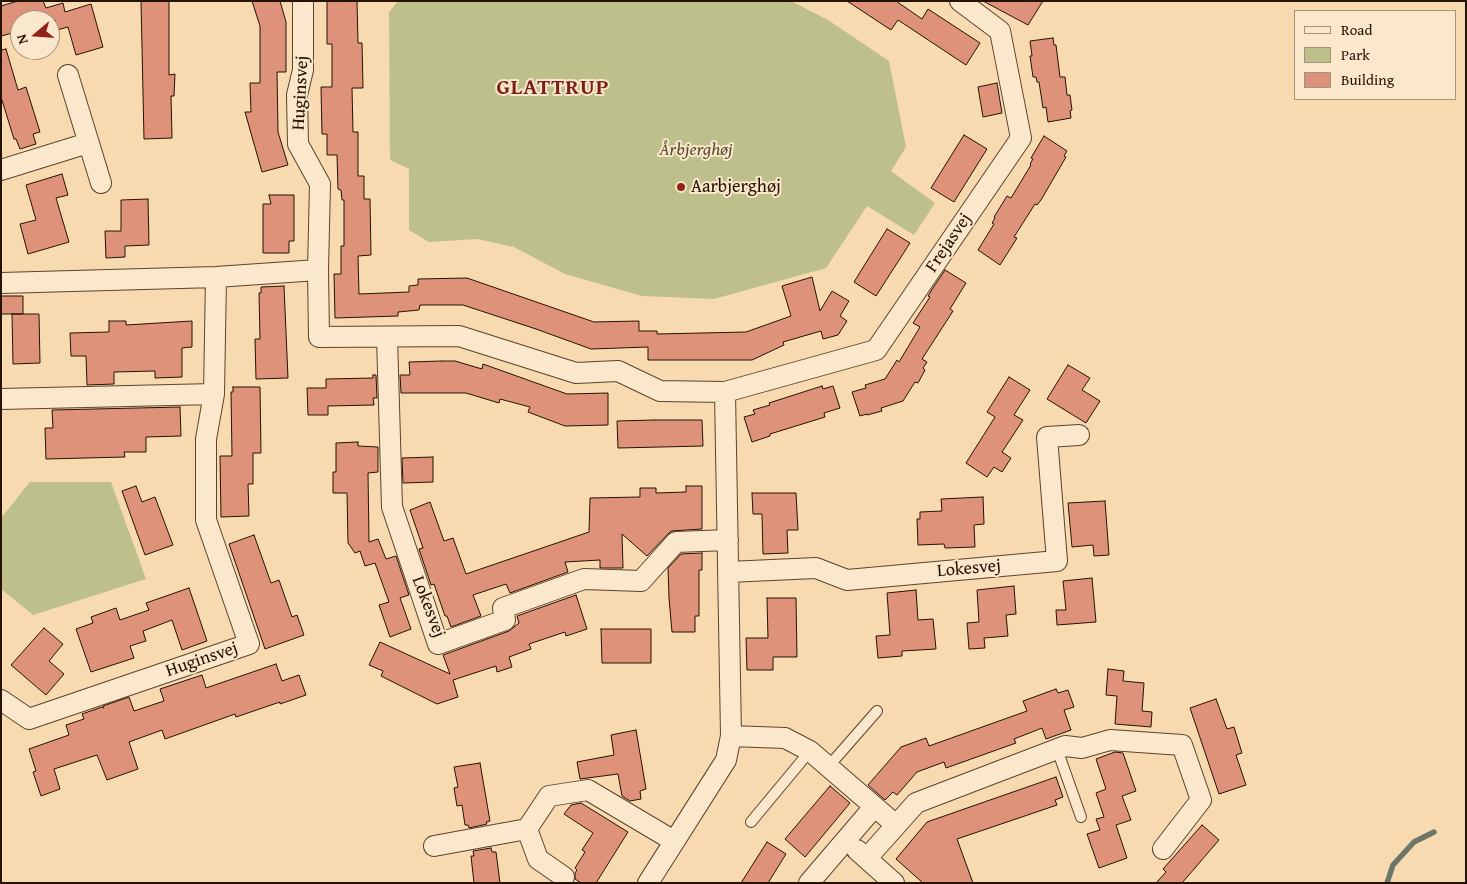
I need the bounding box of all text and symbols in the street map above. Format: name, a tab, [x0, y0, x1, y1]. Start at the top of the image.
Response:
north arrow	[10, 10, 60, 60]
legend	[1294, 10, 1457, 100]
text: Road	[1341, 19, 1372, 40]
text: N	[11, 32, 33, 47]
text: Park	[1341, 44, 1370, 65]
street label: Huginsvej	[288, 55, 314, 131]
text: Building	[1341, 69, 1394, 90]
district label: GLATTRUP	[496, 75, 610, 101]
park label: Årbjerghøj	[659, 139, 733, 161]
place label: Aarbjerghøj	[691, 176, 781, 198]
marker: Aarbjerghøj	[675, 181, 687, 193]
street label: Frejasvej	[921, 209, 977, 277]
street label: Lokesvej	[936, 555, 1002, 583]
street label: Lokesvej	[406, 573, 450, 641]
street label: Huginsvej	[163, 638, 241, 682]

